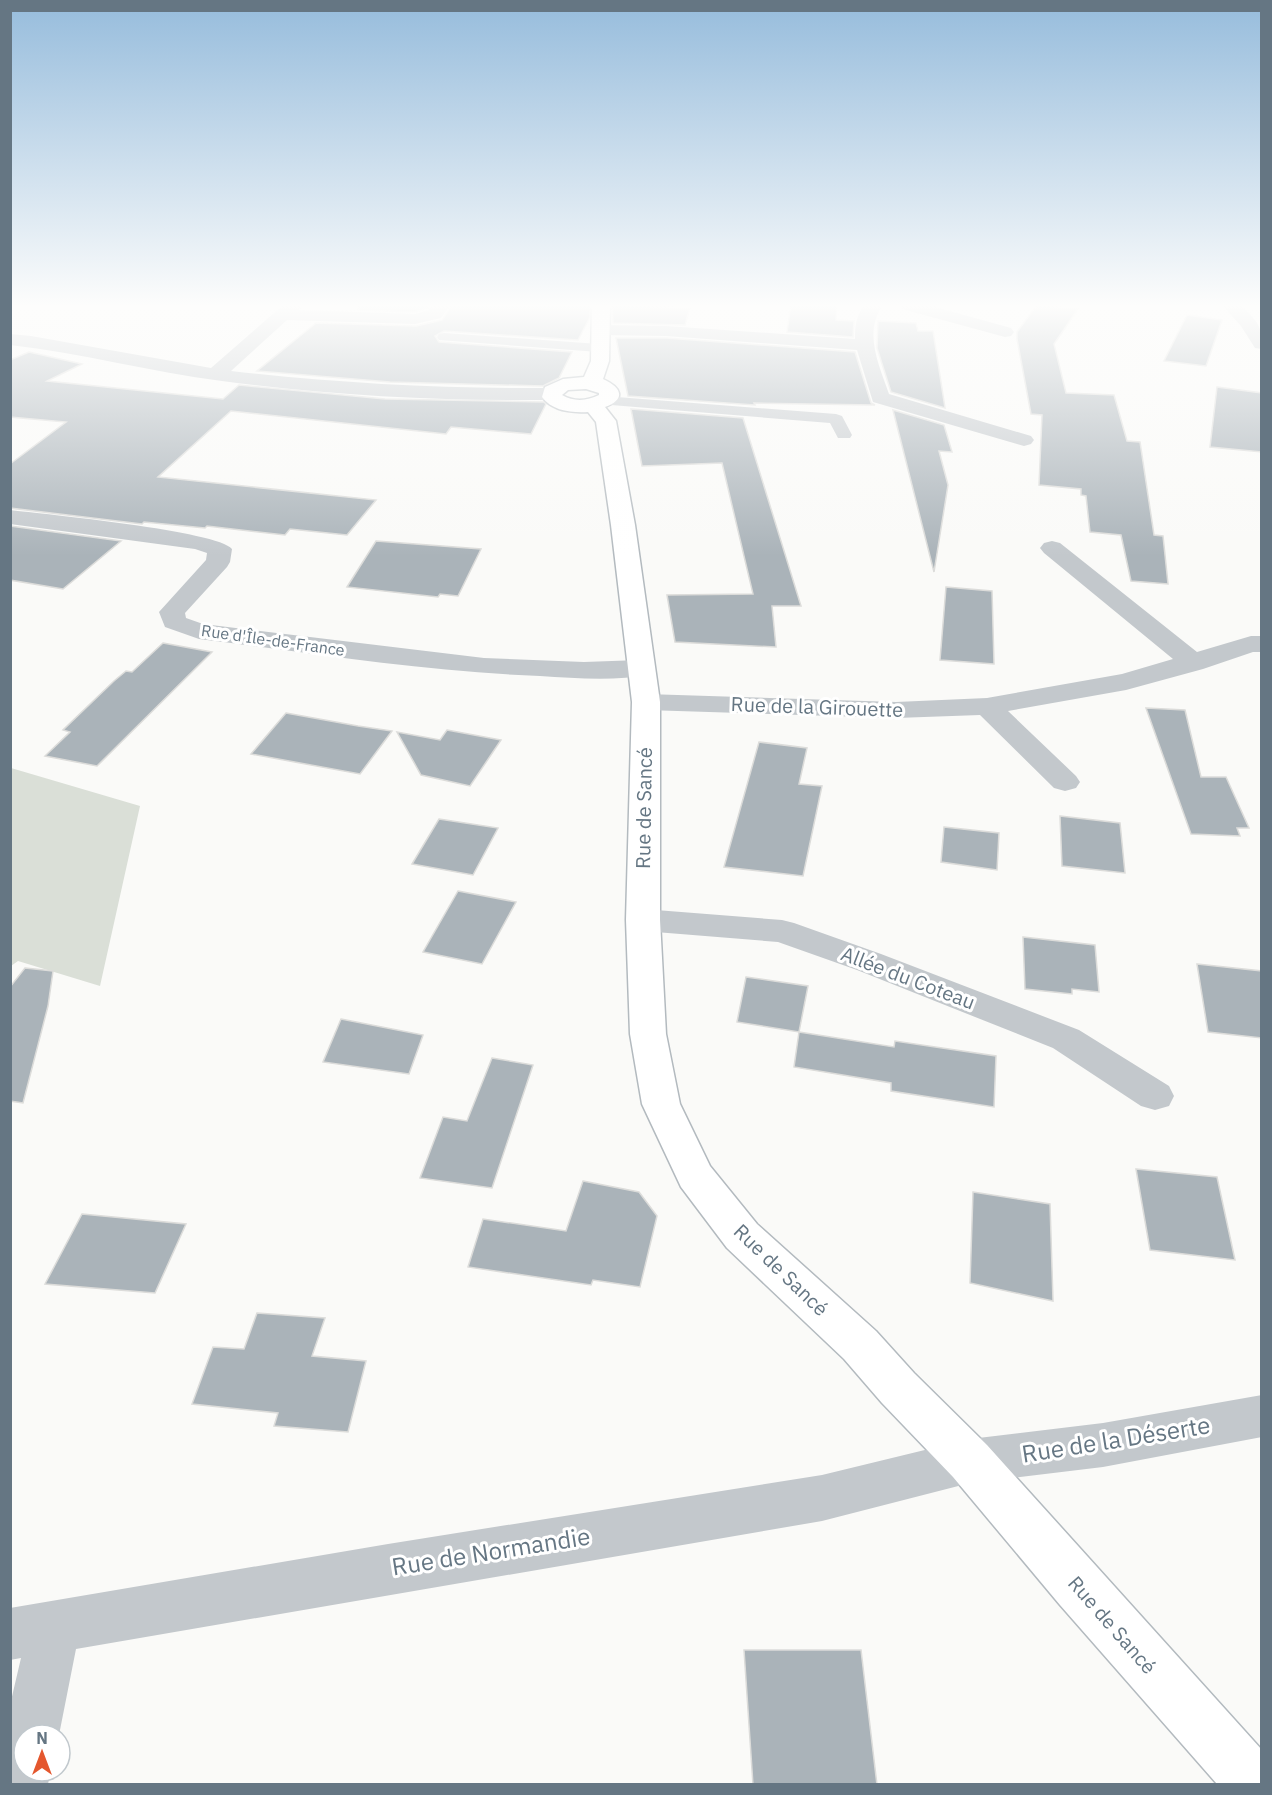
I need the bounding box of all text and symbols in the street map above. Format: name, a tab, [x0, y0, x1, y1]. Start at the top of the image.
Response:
street label: Rue d'Île-de-France	[200, 620, 346, 660]
street label: Rue de la Girouette	[730, 690, 904, 723]
street label: Rue de Sancé	[629, 747, 658, 869]
street label: Allée du Coteau	[837, 940, 979, 1015]
street label: Rue de Sancé	[728, 1218, 835, 1322]
street label: Rue de la Déserte	[1019, 1408, 1212, 1470]
street label: Rue de Normandie	[389, 1520, 592, 1582]
street label: Rue de Sancé	[1062, 1570, 1163, 1679]
north arrow	[12, 1723, 72, 1783]
text: N	[36, 1728, 48, 1748]

